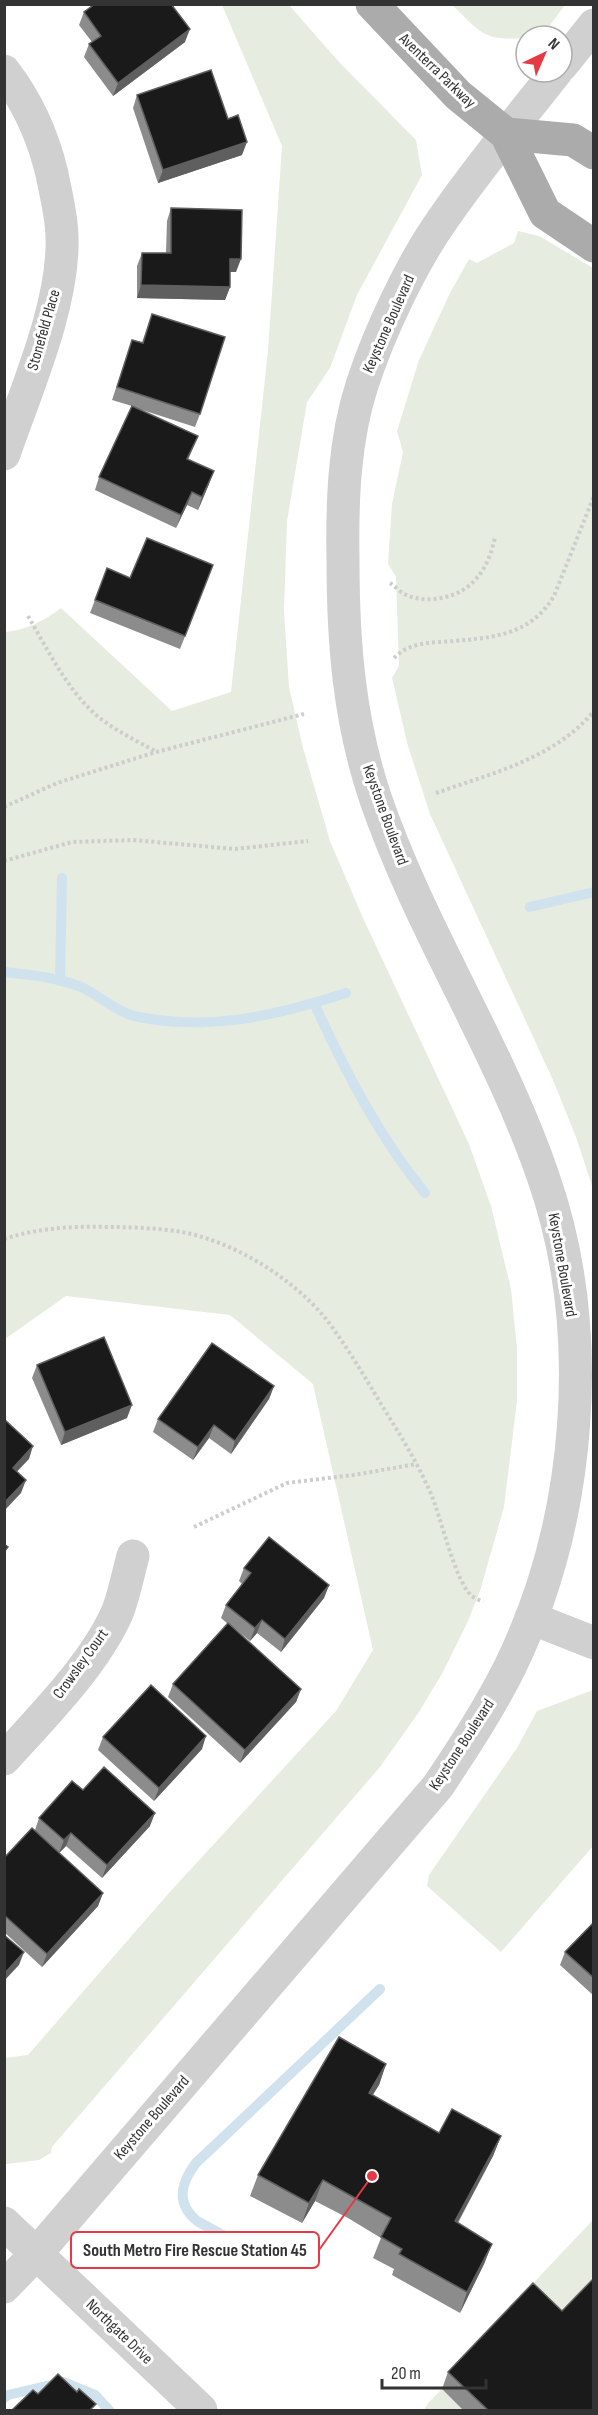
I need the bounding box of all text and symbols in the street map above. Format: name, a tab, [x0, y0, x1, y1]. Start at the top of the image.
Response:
north arrow	[514, 24, 574, 84]
street label: Aventerra Parkway	[394, 29, 479, 112]
text: N	[544, 34, 563, 54]
street label: Keystone Boulevard	[359, 272, 419, 376]
street label: Stonefeld Place	[23, 287, 65, 373]
street label: Keystone Boulevard	[358, 762, 412, 868]
street label: Keystone Boulevard	[544, 1212, 580, 1318]
street label: Crowsley Court	[49, 1625, 113, 1703]
street label: Keystone Boulevard	[425, 1696, 499, 1794]
street label: Keystone Boulevard	[110, 2072, 194, 2164]
callout: South Metro Fire Rescue Station 45	[71, 2232, 319, 2268]
text: South Metro Fire Rescue Station 45	[83, 2240, 307, 2261]
street label: Northgate Drive	[82, 2296, 156, 2368]
scale bar	[382, 2352, 486, 2390]
text: 20 m	[391, 2363, 421, 2384]

